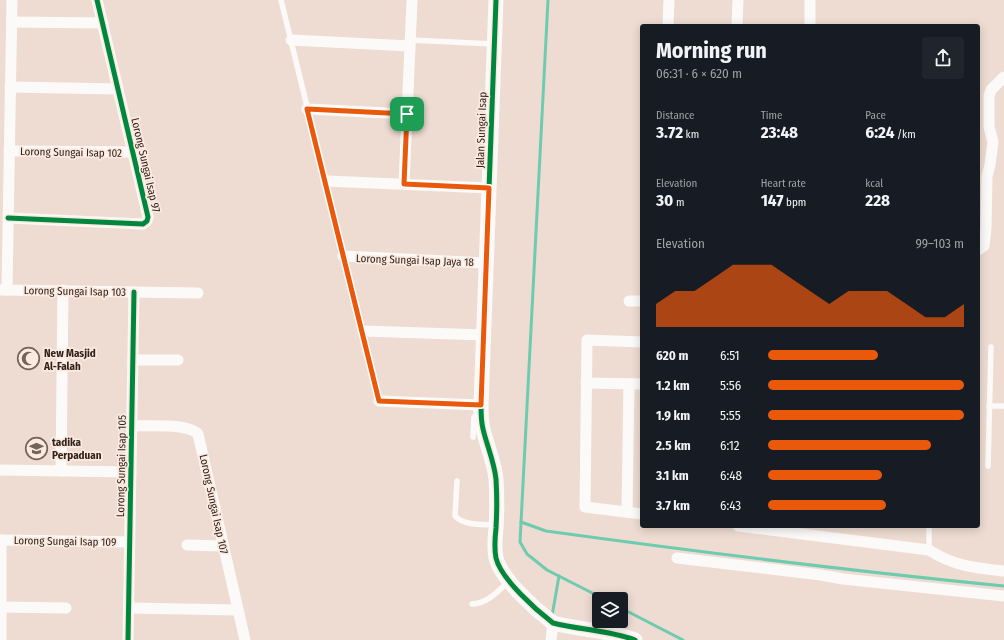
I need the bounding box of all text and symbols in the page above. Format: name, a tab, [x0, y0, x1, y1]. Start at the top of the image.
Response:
text: Morning run	[656, 37, 767, 64]
button: share	[922, 37, 964, 79]
text: 06:31 · 6 × 620 m	[656, 66, 742, 81]
street label: Jalan Sungai Isap	[474, 91, 489, 168]
pin	[390, 97, 424, 131]
icon: arrive	[396, 103, 418, 125]
text: Distance	[656, 109, 695, 122]
text: Time	[761, 109, 782, 122]
text: Pace	[865, 109, 886, 122]
street label: Lorong Sungai Isap 97	[128, 116, 163, 214]
text: 3.72	[656, 122, 683, 143]
text: 23:48	[761, 122, 798, 143]
text: 6:24	[865, 122, 894, 143]
text: km	[683, 128, 699, 141]
text: /km	[894, 128, 916, 141]
street label: Lorong Sungai Isap 102	[20, 145, 122, 160]
text: Elevation	[656, 177, 697, 190]
text: Heart rate	[761, 177, 806, 190]
text: kcal	[865, 177, 883, 190]
text: 30	[656, 190, 673, 211]
text: 147	[761, 190, 783, 211]
text: 228	[865, 190, 890, 211]
text: m	[673, 196, 684, 209]
text: bpm	[783, 196, 806, 209]
text: Elevation	[656, 236, 705, 251]
text: 99–103 m	[915, 236, 964, 251]
street label: Lorong Sungai Isap Jaya 18	[356, 252, 475, 269]
street label: Lorong Sungai Isap 103	[24, 284, 126, 299]
mosque icon: New Masjid Al-Falah	[16, 346, 42, 372]
place label: New Masjid Al-Falah	[43, 347, 96, 373]
text: 620 m	[656, 348, 688, 363]
text: 6:51	[720, 348, 740, 363]
text: 1.2 km	[656, 378, 690, 393]
text: 5:56	[720, 378, 741, 393]
text: 1.9 km	[656, 408, 690, 423]
text: 5:55	[720, 408, 741, 423]
street label: Lorong Sungai Isap 105	[114, 415, 129, 517]
school or university icon: tadika Perpaduan	[24, 435, 50, 461]
place label: tadika Perpaduan	[52, 436, 102, 462]
text: 2.5 km	[656, 438, 691, 453]
text: 6:12	[720, 438, 739, 453]
street label: Lorong Sungai Isap 107	[197, 453, 231, 556]
text: 3.1 km	[656, 468, 689, 483]
text: 6:48	[720, 468, 742, 483]
text: 3.7 km	[656, 498, 690, 513]
text: 6:43	[720, 498, 741, 513]
street label: Lorong Sungai Isap 109	[14, 534, 116, 549]
map controls	[592, 592, 628, 628]
button: layers	[592, 592, 628, 628]

